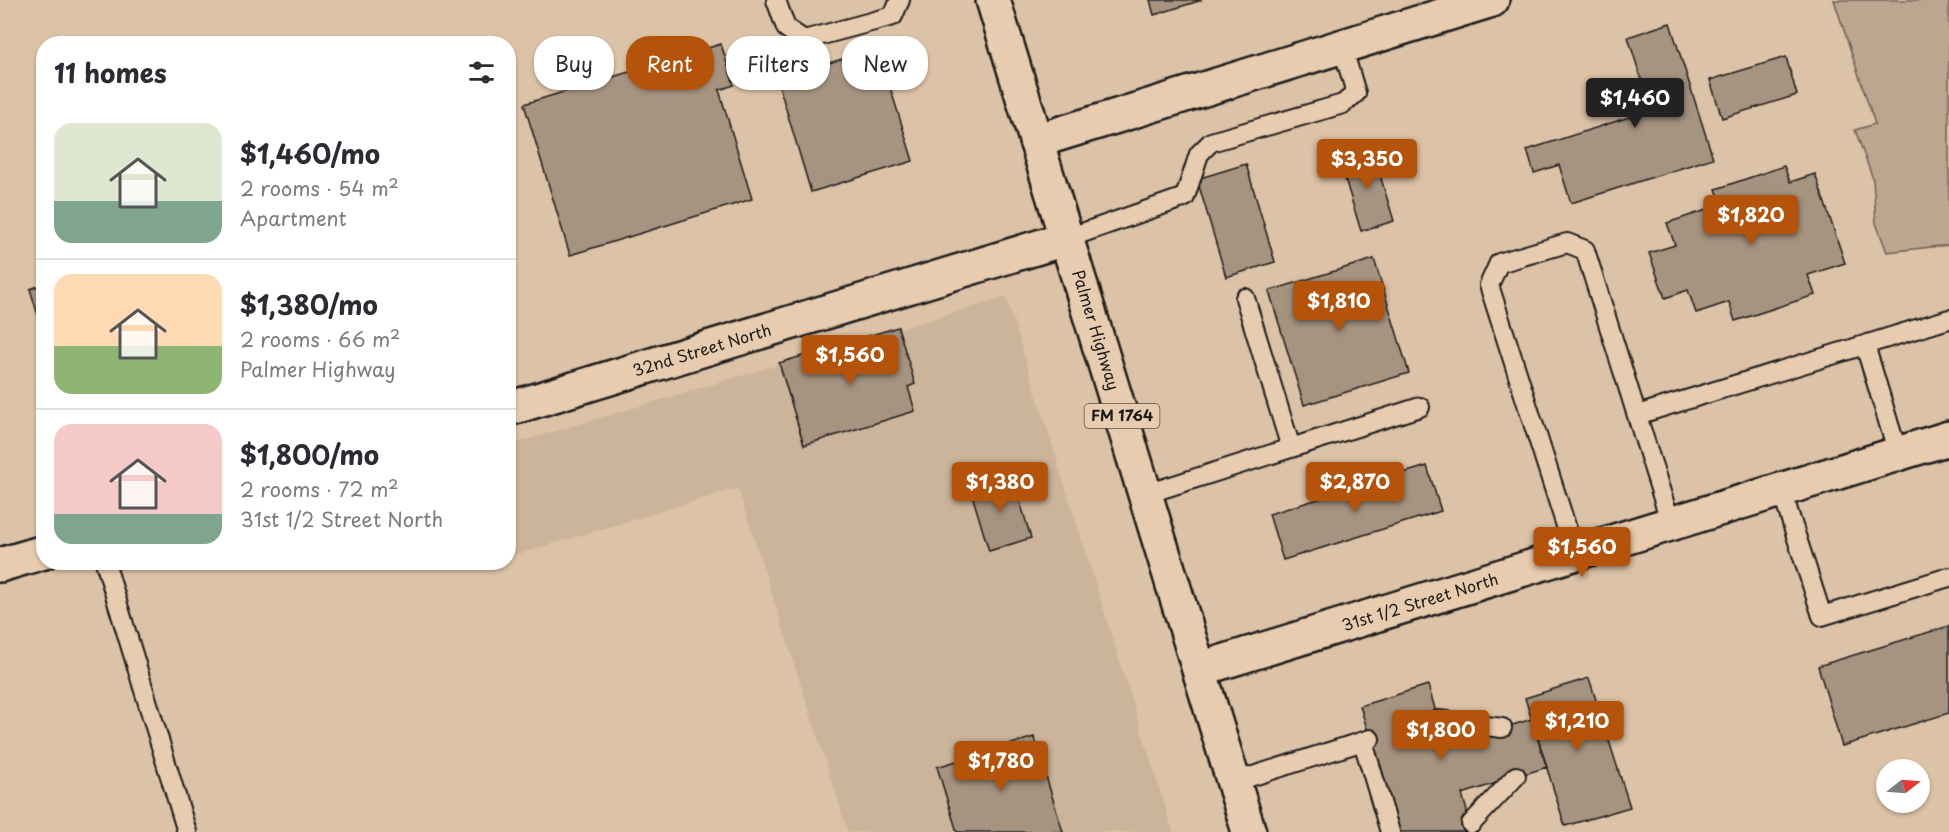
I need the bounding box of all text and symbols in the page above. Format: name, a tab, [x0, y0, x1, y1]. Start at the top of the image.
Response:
chip: Buy	[534, 36, 614, 90]
chip: Rent	[626, 36, 714, 90]
chip: Filters	[726, 36, 830, 90]
chip: New	[842, 36, 928, 90]
text: 11 homes	[54, 53, 167, 92]
icon: filters	[465, 56, 498, 89]
pin: $1,460	[1586, 78, 1684, 129]
text: $1,460	[1600, 82, 1670, 112]
text: $1,460/mo	[240, 134, 380, 173]
pin: $3,350	[1318, 139, 1416, 190]
text: $3,350	[1331, 143, 1403, 173]
icon: home	[102, 147, 174, 219]
text: 2 rooms · 54 m²	[240, 173, 399, 203]
pin: $1,820	[1702, 195, 1800, 246]
text: $1,820	[1717, 199, 1785, 229]
text: Apartment	[240, 203, 347, 233]
street label: Palmer Highway	[1067, 267, 1127, 393]
pin: $1,810	[1290, 281, 1388, 332]
text: $1,380/mo	[240, 285, 378, 324]
text: $1,810	[1307, 285, 1371, 315]
icon: home	[102, 298, 174, 370]
street label: 32nd Street North	[630, 317, 774, 382]
text: 2 rooms · 66 m²	[240, 324, 400, 354]
pin: $1,560	[801, 335, 899, 386]
text: $1,560	[815, 339, 885, 369]
text: Palmer Highway	[240, 354, 396, 384]
road number: FM 1764	[1084, 404, 1160, 428]
text: $1,800/mo	[240, 435, 379, 474]
icon: home	[102, 448, 174, 520]
pin: $1,380	[951, 462, 1049, 513]
pin: $2,870	[1306, 462, 1404, 513]
text: $1,380	[966, 466, 1034, 496]
text: $2,870	[1320, 466, 1390, 496]
text: 2 rooms · 72 m²	[240, 474, 399, 504]
text: 31st 1/2 Street North	[240, 504, 443, 534]
pin: $1,560	[1533, 527, 1631, 578]
text: $1,560	[1547, 531, 1617, 561]
street label: 31st 1/2 Street North	[1339, 566, 1501, 636]
pin: $1,210	[1528, 701, 1626, 752]
text: $1,210	[1545, 705, 1609, 735]
pin: $1,800	[1392, 710, 1490, 761]
text: $1,800	[1406, 714, 1476, 744]
pin: $1,780	[952, 741, 1050, 792]
text: $1,780	[968, 745, 1034, 775]
north arrow	[1876, 759, 1930, 813]
map controls	[1876, 759, 1930, 813]

